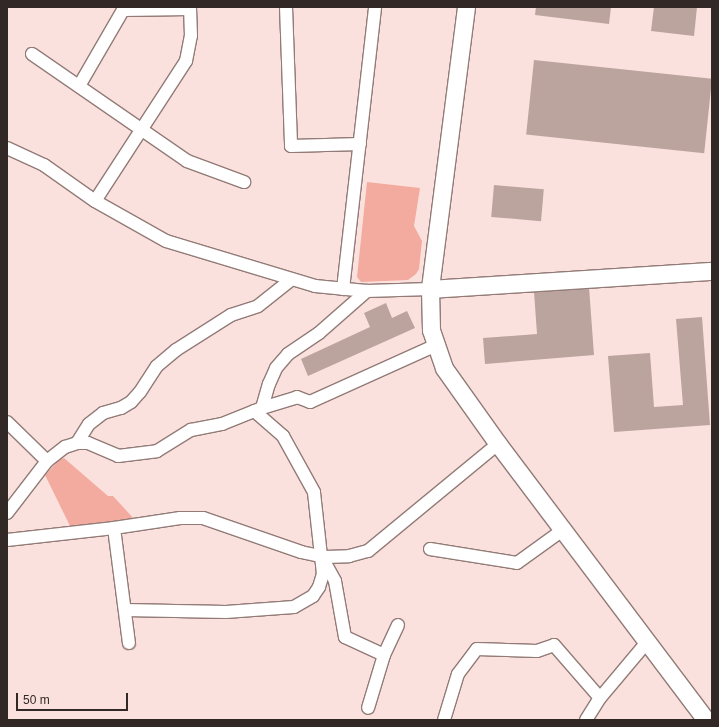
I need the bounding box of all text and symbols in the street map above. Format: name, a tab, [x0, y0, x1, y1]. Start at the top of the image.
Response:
scale bar	[18, 685, 130, 711]
text: 50 m	[23, 693, 50, 707]

